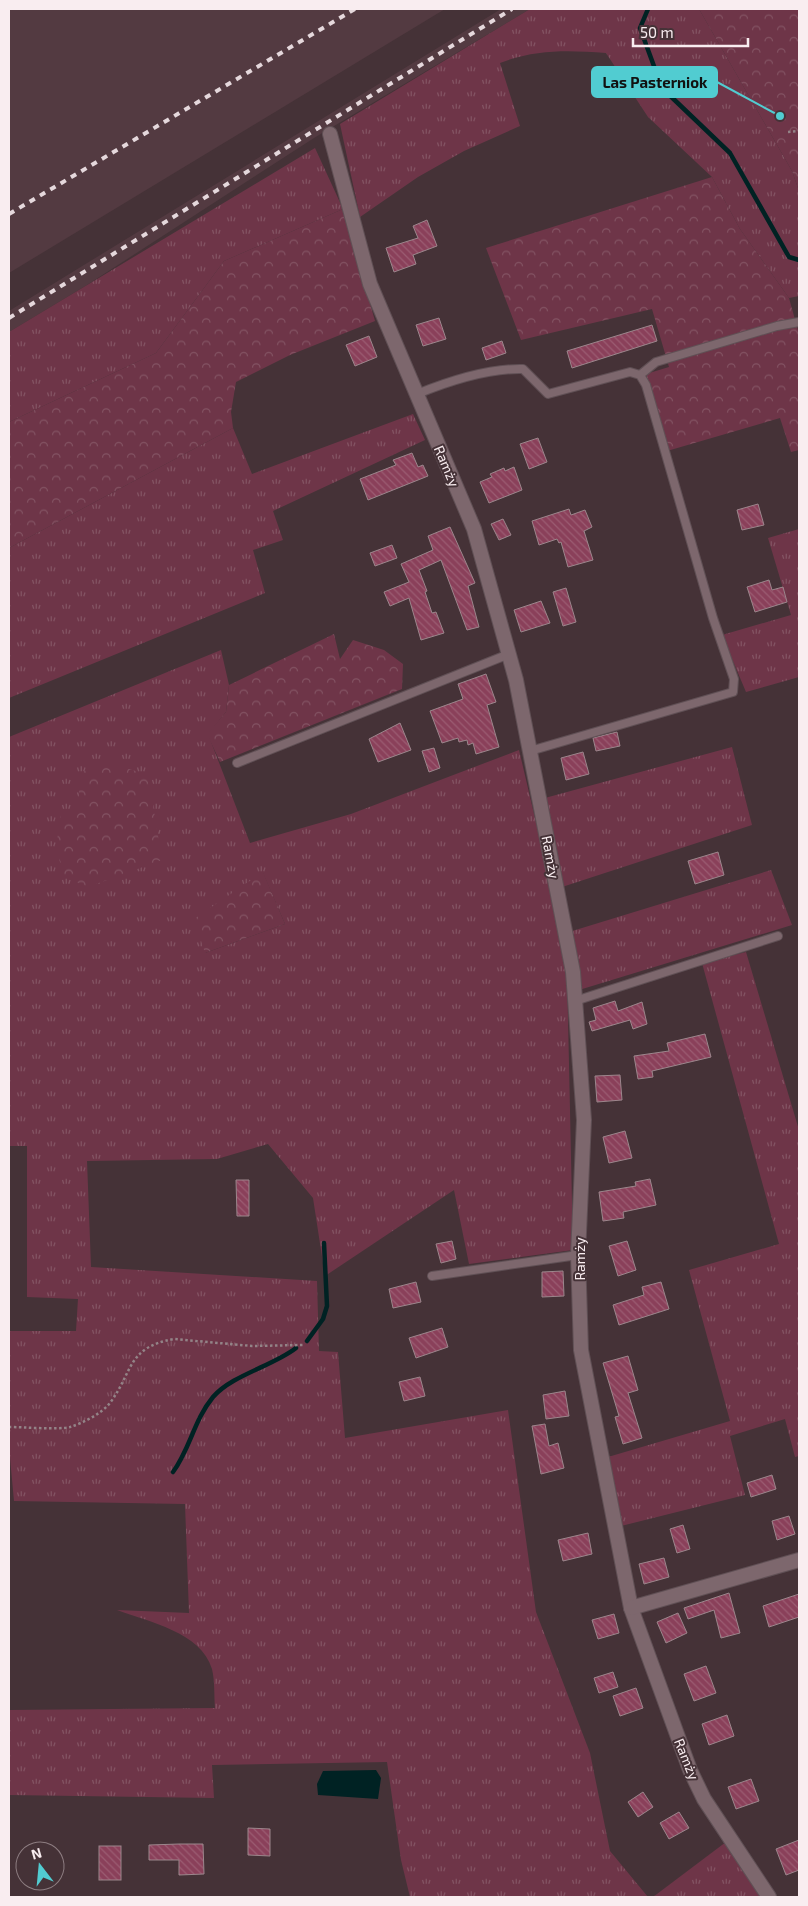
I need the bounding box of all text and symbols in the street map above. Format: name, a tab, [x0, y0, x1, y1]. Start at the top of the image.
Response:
scale bar	[633, 15, 748, 47]
text: 50 m	[640, 23, 674, 41]
callout: Las Pasterniok	[592, 67, 717, 97]
text: Las Pasterniok	[603, 73, 708, 91]
street label: Ramży	[431, 443, 463, 490]
street label: Ramży	[539, 834, 564, 880]
street label: Ramży	[571, 1237, 588, 1281]
street label: Ramży	[671, 1736, 703, 1783]
north arrow	[15, 1841, 65, 1891]
text: N	[29, 1843, 43, 1863]

